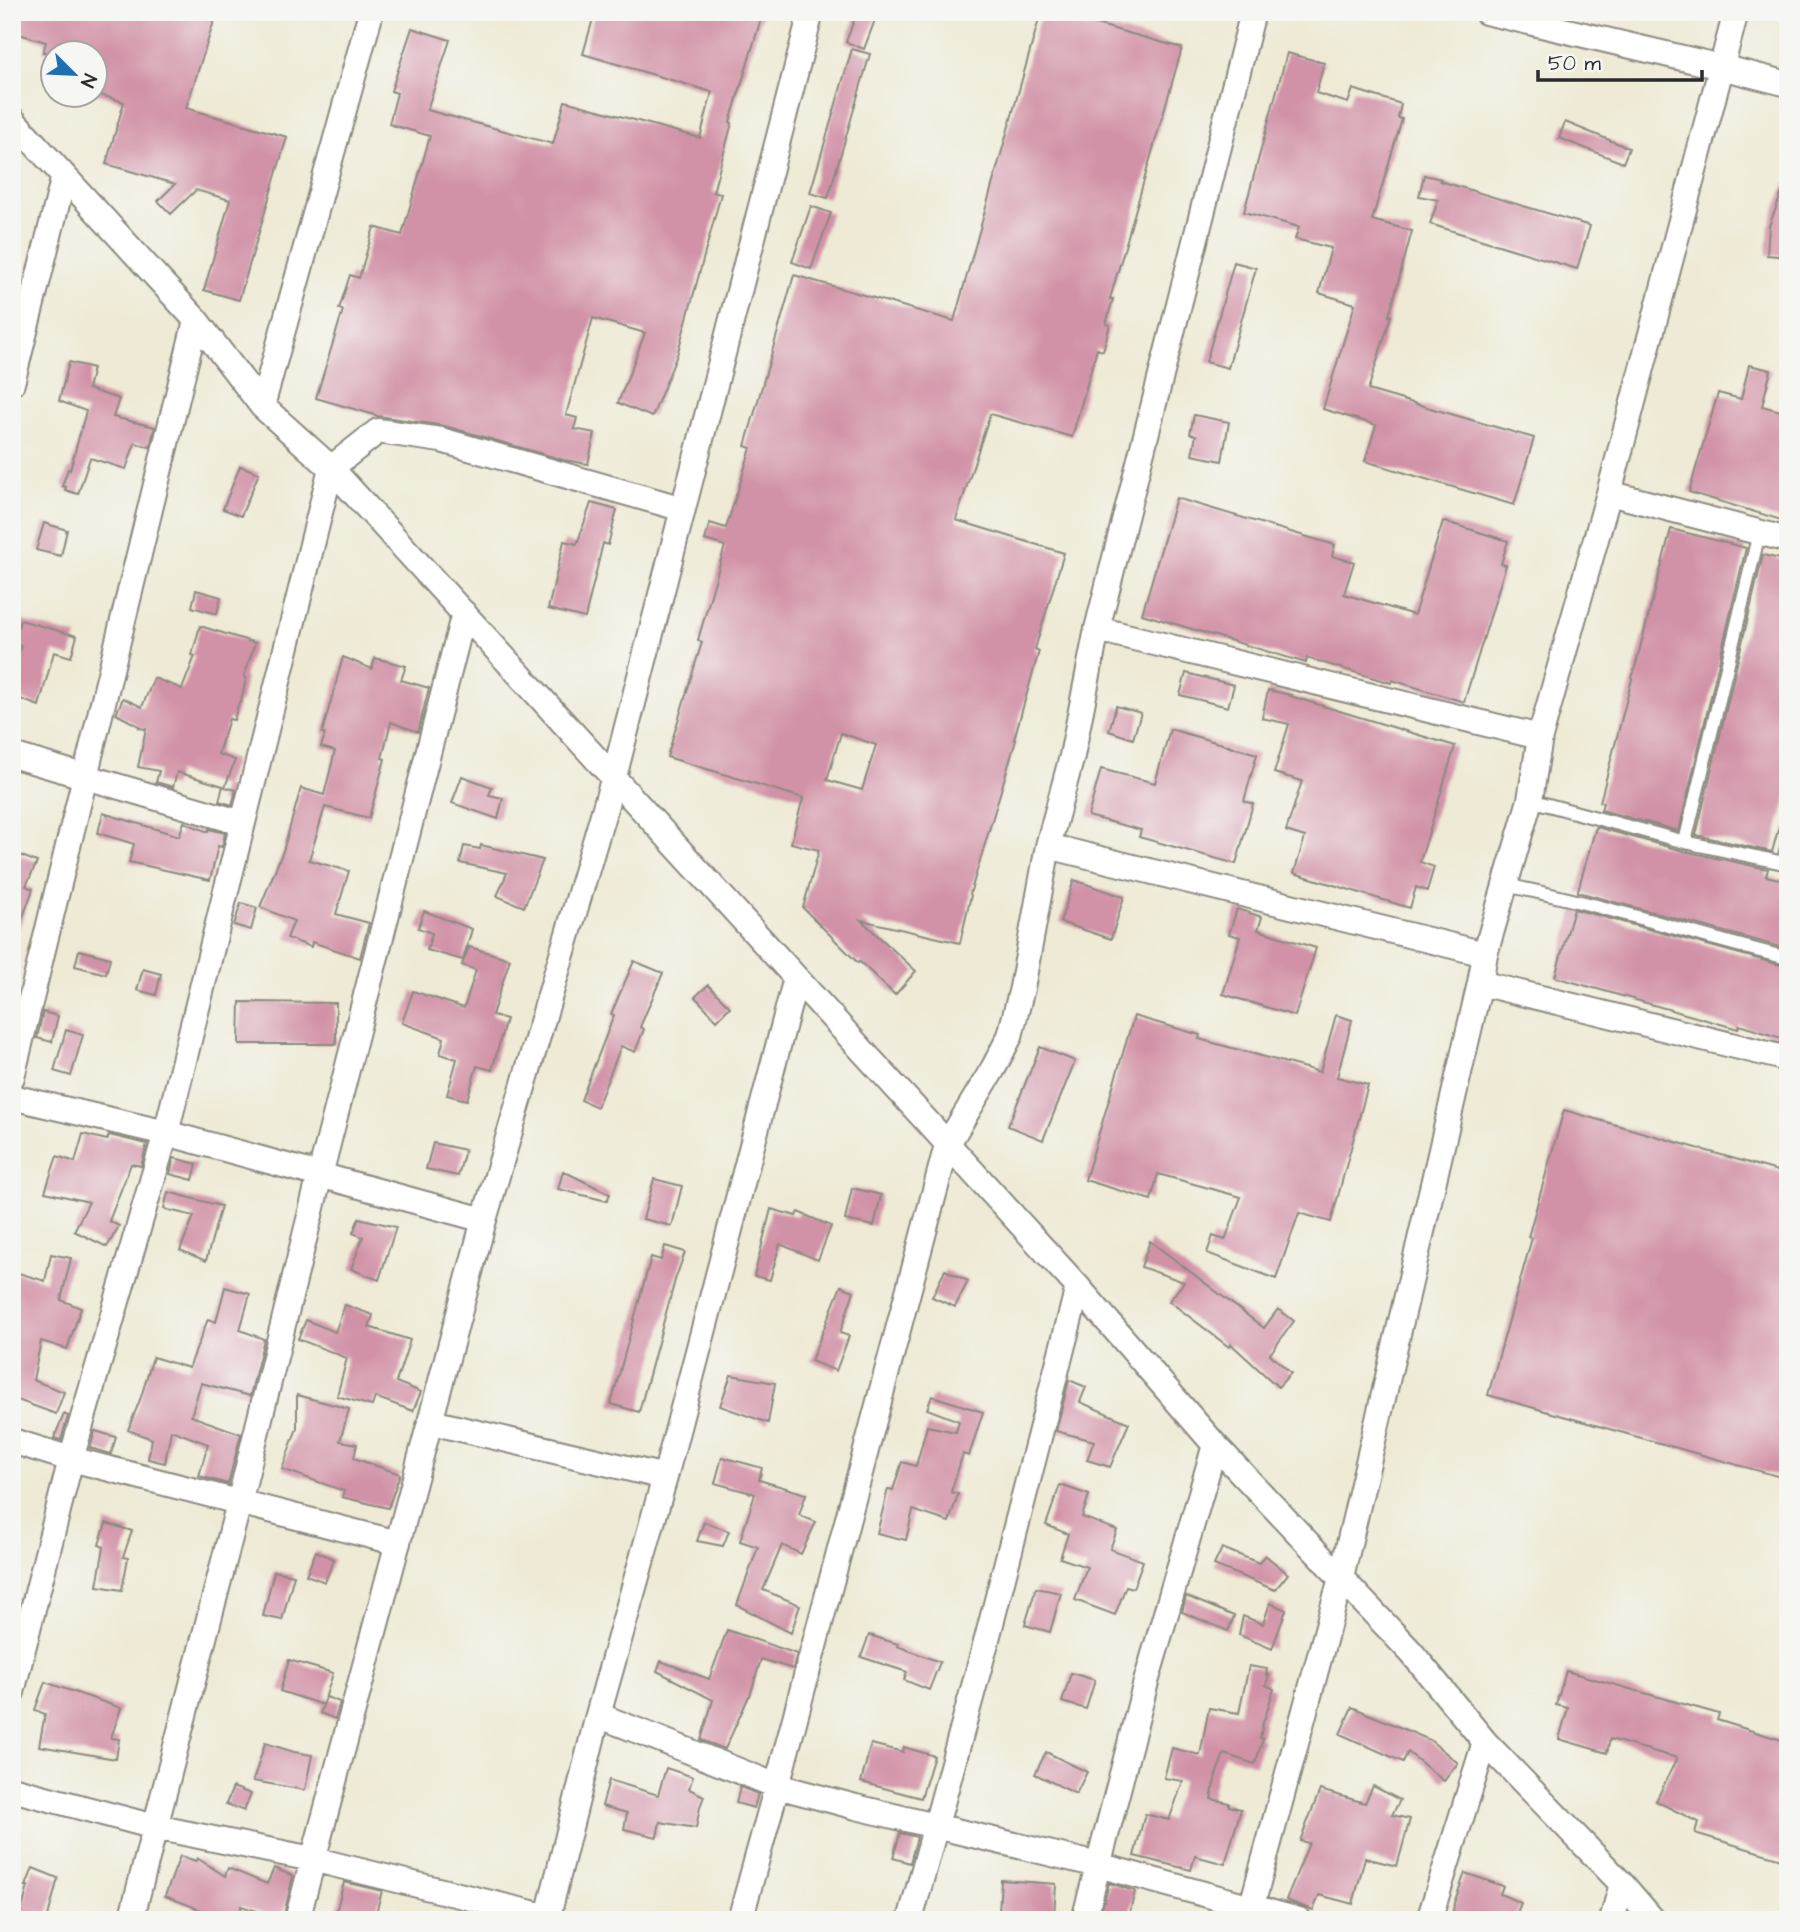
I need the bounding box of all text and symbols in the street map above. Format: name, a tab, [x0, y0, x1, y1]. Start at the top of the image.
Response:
north arrow	[38, 38, 108, 108]
scale bar	[1538, 38, 1702, 82]
text: 50 m	[1548, 49, 1602, 78]
text: N	[73, 69, 103, 91]

